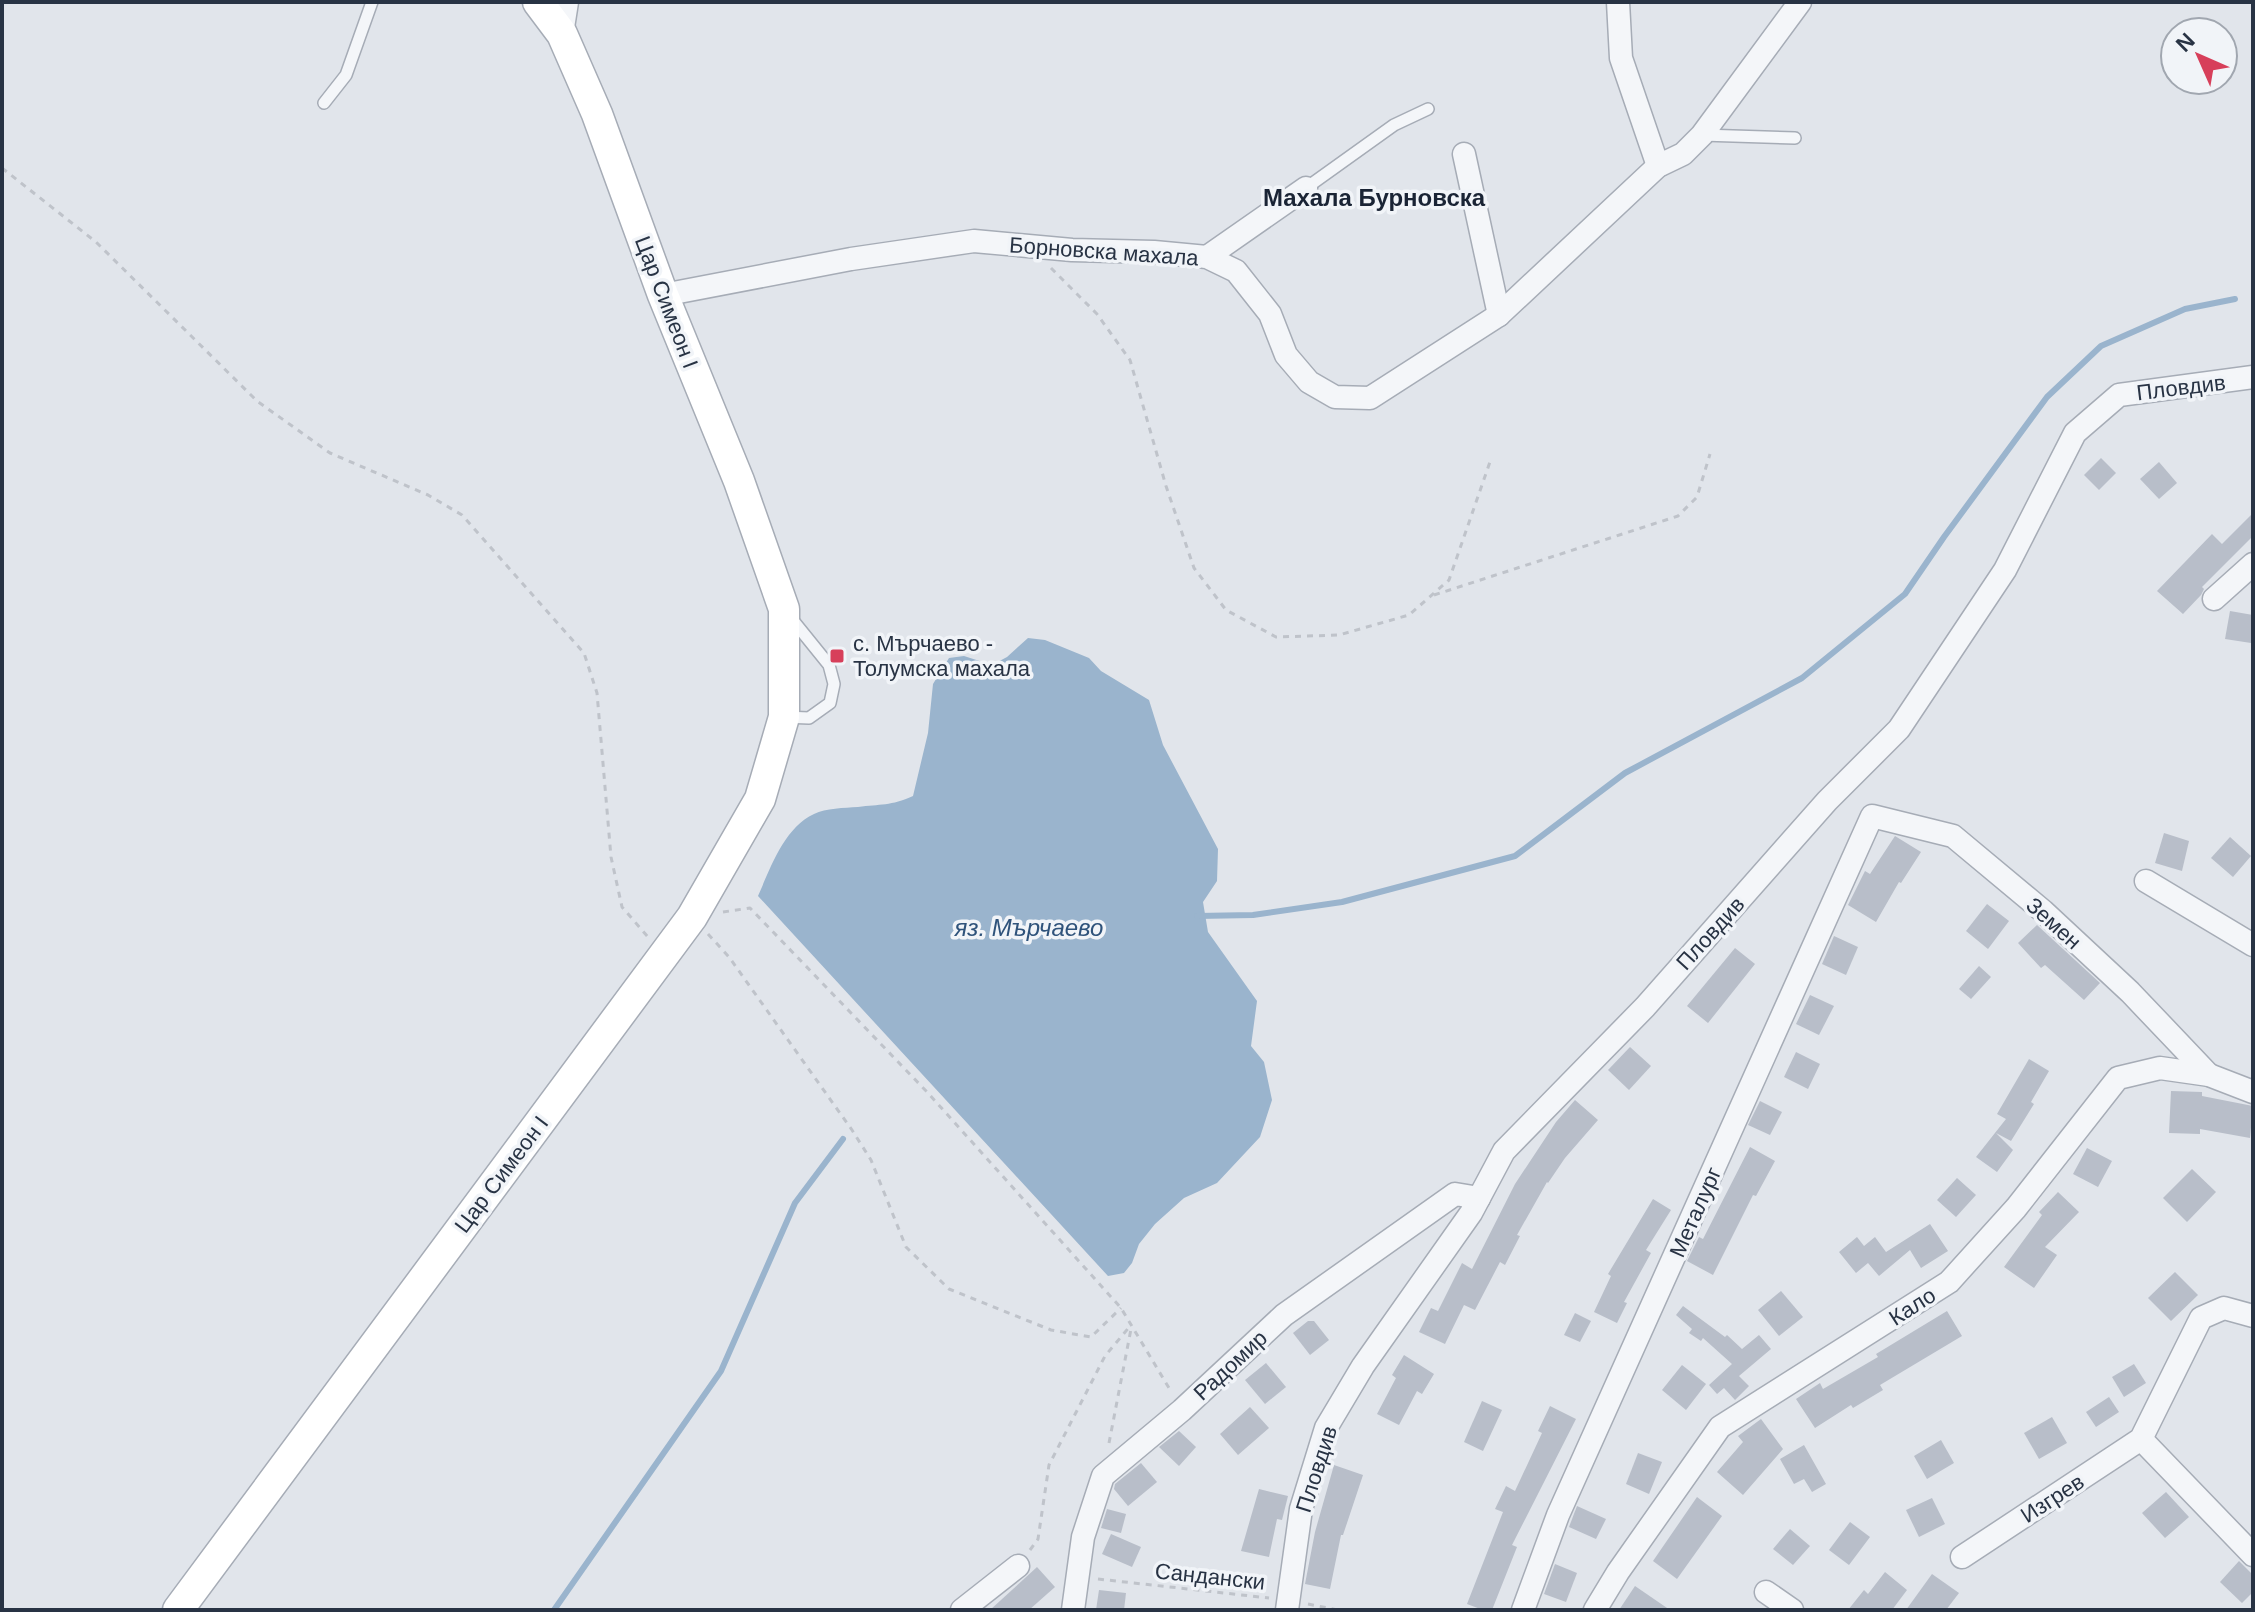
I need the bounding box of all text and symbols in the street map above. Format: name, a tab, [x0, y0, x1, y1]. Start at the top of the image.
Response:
north arrow	[2159, 16, 2239, 96]
text: N	[2171, 28, 2200, 57]
district label: Махала Бурновска	[1263, 184, 1486, 211]
street label: Борновска махала	[1009, 232, 1200, 271]
street label: Цар Симеон I	[630, 233, 703, 372]
street label: Пловдив	[2135, 370, 2227, 405]
place label: с. Мърчаево - Толумска махала	[853, 631, 1031, 681]
marker: с. Мърчаево - Толумска махала	[828, 647, 846, 665]
street label: Пловдив	[1671, 892, 1750, 975]
street label: Земен	[2021, 892, 2086, 954]
water label: яз. Мърчаево	[954, 914, 1103, 941]
street label: Цар Симеон I	[449, 1111, 553, 1238]
street label: Металург	[1665, 1163, 1726, 1261]
street label: Кало	[1884, 1282, 1940, 1331]
street label: Радомир	[1189, 1325, 1272, 1406]
street label: Пловдив	[1291, 1423, 1342, 1516]
street label: Изгрев	[2016, 1469, 2088, 1528]
street label: Сандански	[1154, 1558, 1266, 1595]

